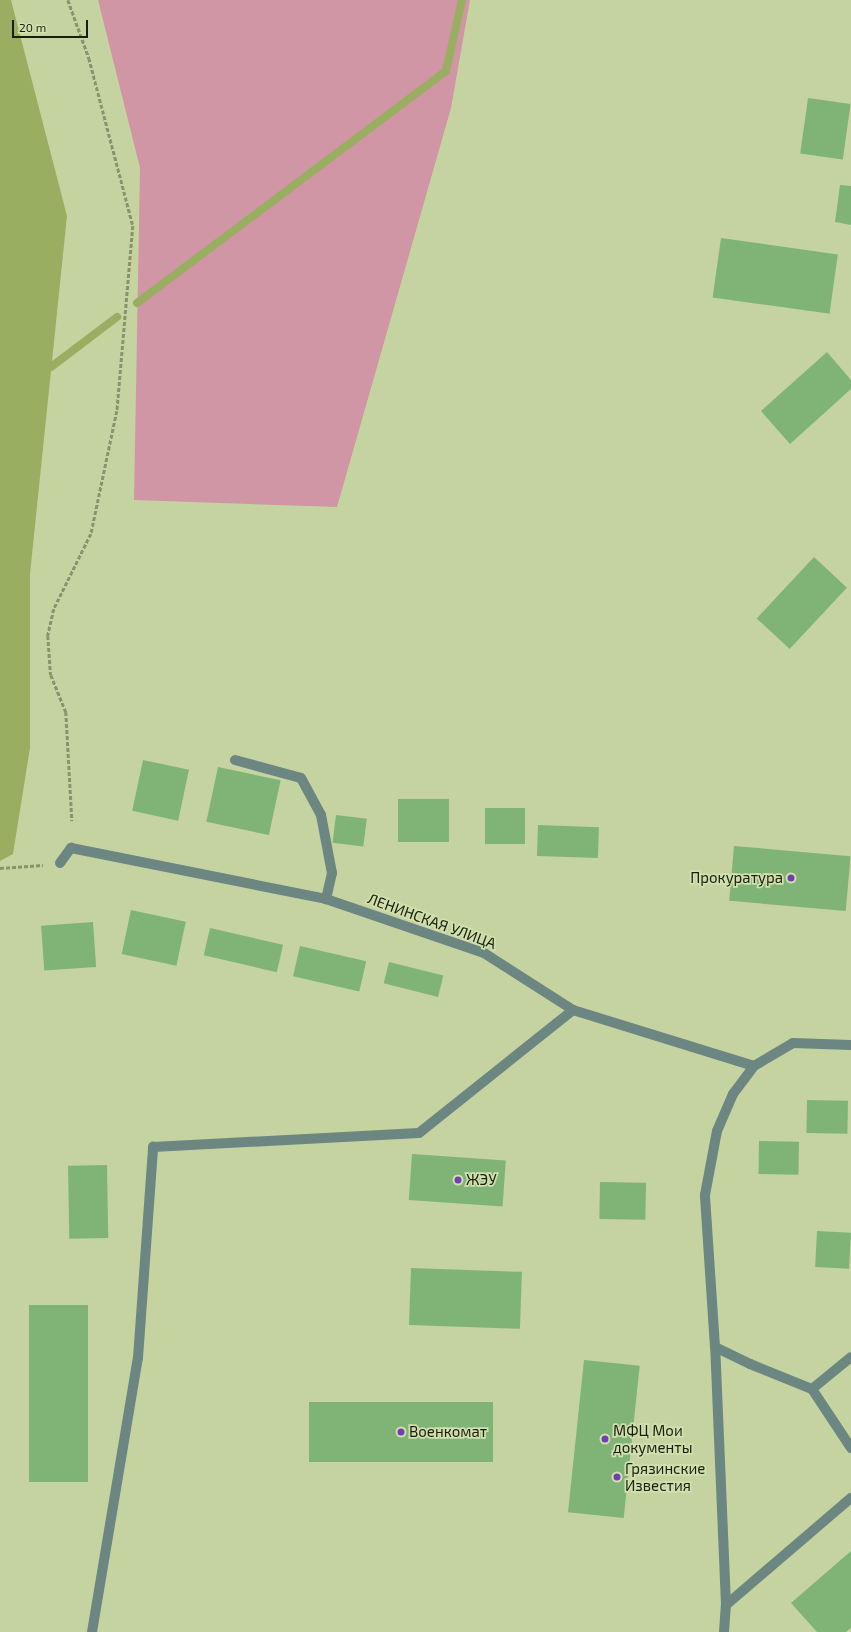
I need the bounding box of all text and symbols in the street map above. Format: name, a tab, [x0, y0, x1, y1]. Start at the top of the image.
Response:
scale bar	[14, 12, 90, 38]
text: 20 m	[19, 20, 46, 34]
place label: Прокуратура	[690, 869, 783, 887]
marker: Прокуратура	[786, 873, 796, 883]
street label: ЛЕНИНСКАЯ УЛИЦА	[365, 889, 499, 953]
place label: ЖЭУ	[466, 1171, 497, 1189]
marker: ЖЭУ	[453, 1175, 463, 1185]
place label: МФЦ Мои документы	[613, 1421, 692, 1456]
place label: Военкомат	[409, 1423, 487, 1441]
marker: Военкомат	[396, 1427, 406, 1437]
marker: МФЦ Мои документы	[600, 1434, 610, 1444]
place label: Грязинские Известия	[625, 1459, 705, 1494]
marker: Грязинские Известия	[612, 1472, 622, 1482]

